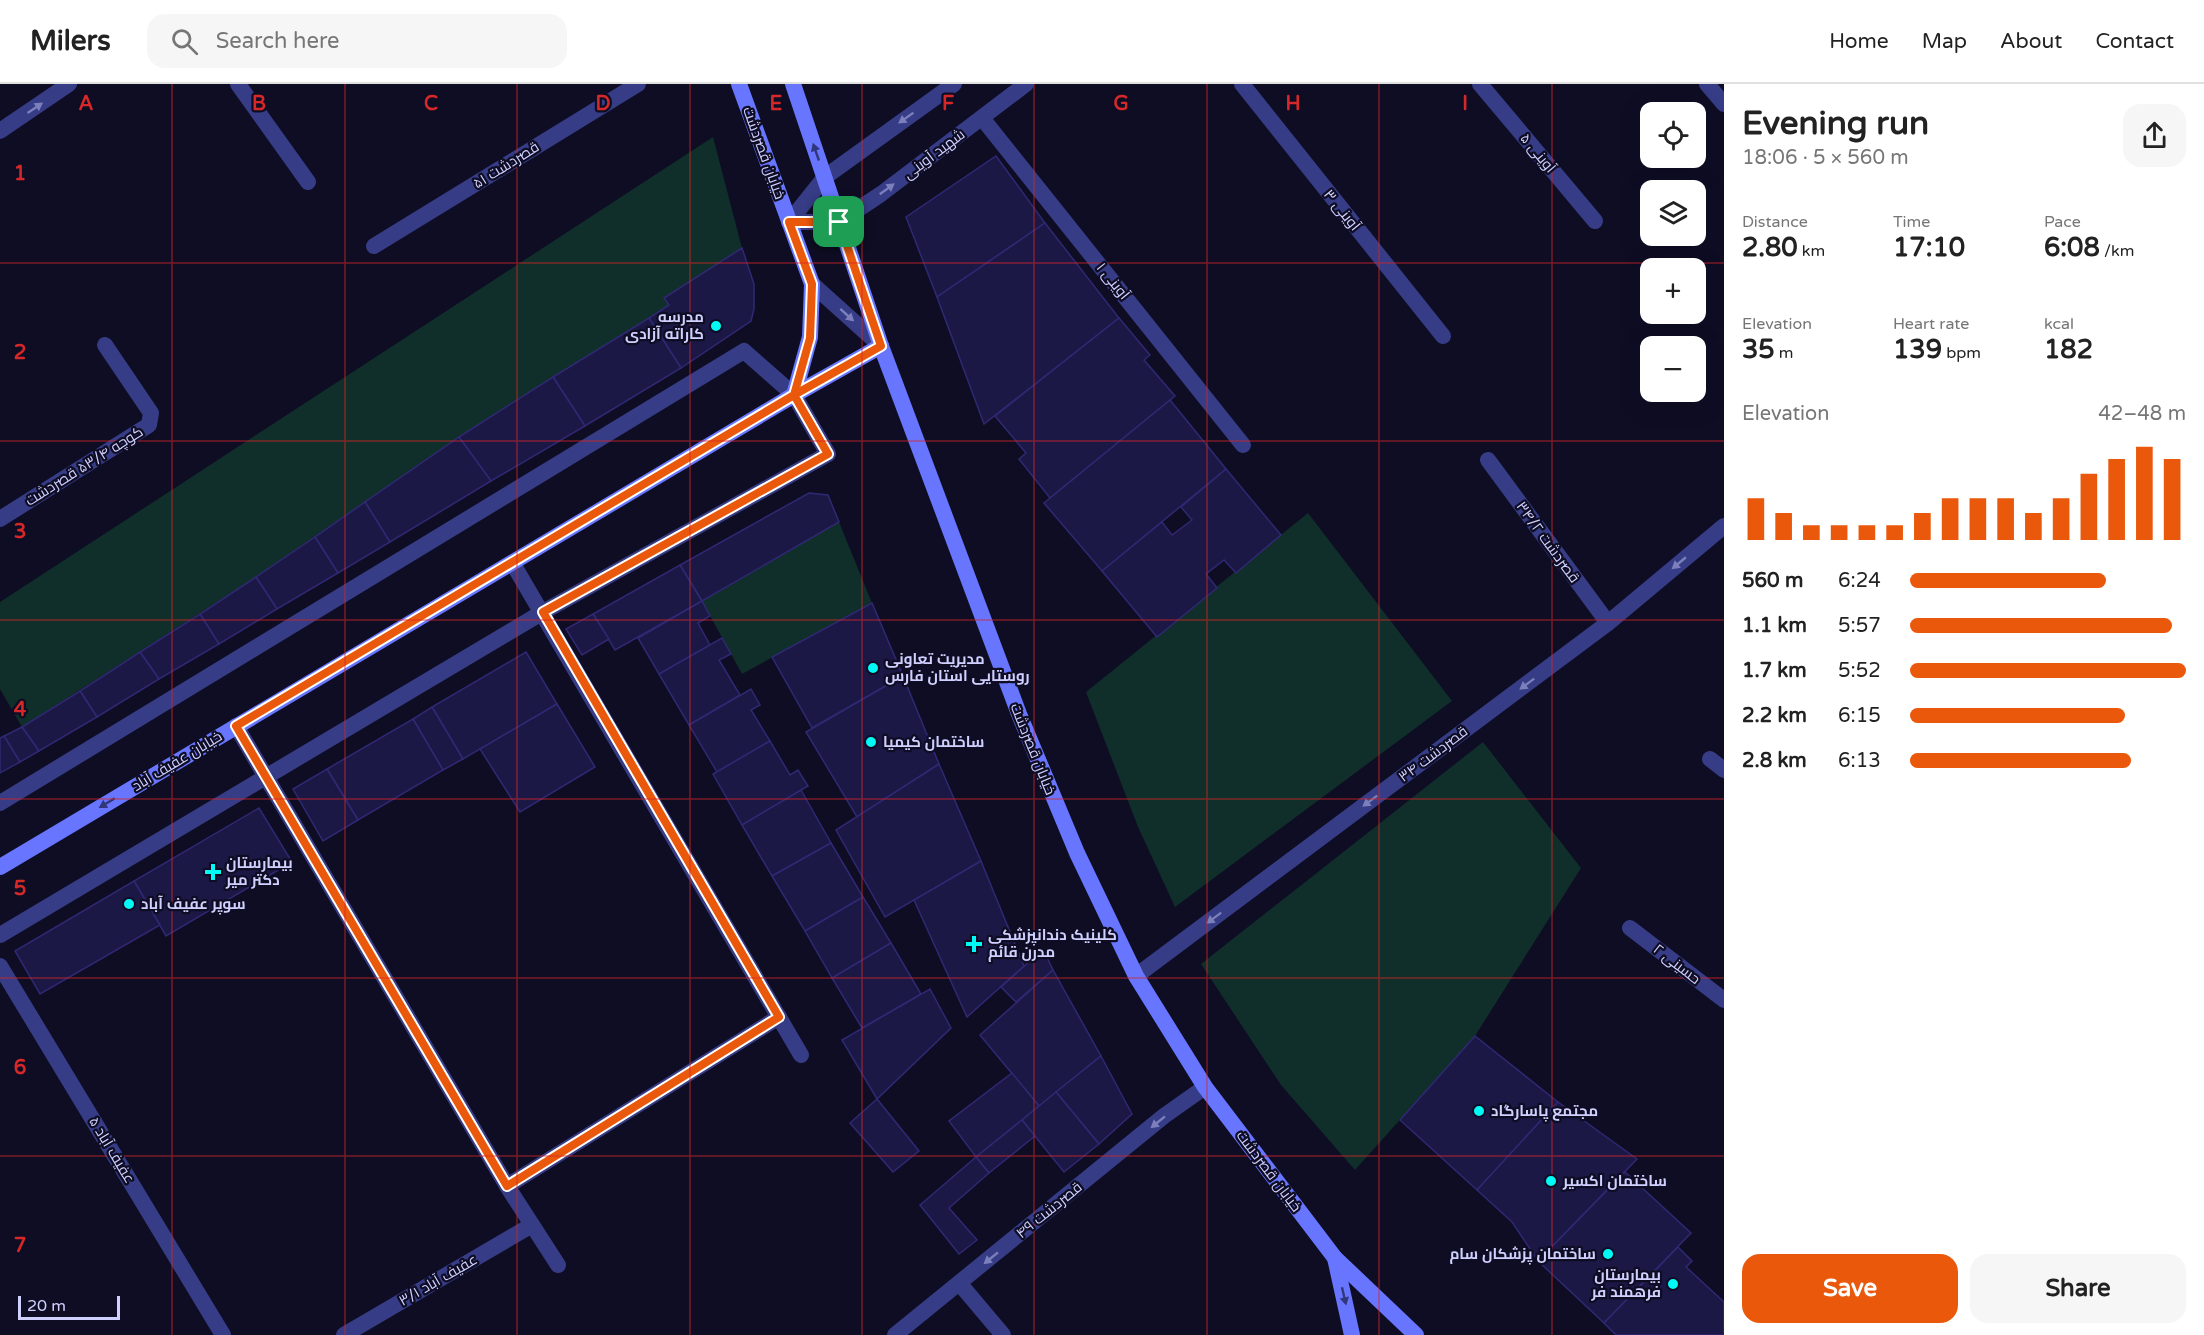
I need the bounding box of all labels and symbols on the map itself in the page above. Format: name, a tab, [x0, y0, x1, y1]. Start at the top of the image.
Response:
text: A	[79, 92, 94, 116]
text: B	[252, 92, 266, 116]
text: C	[424, 92, 438, 116]
text: D	[595, 92, 611, 116]
text: E	[770, 92, 783, 116]
text: F	[942, 92, 954, 116]
text: G	[1113, 92, 1129, 116]
text: H	[1285, 92, 1301, 116]
text: I	[1462, 92, 1468, 116]
one-way arrow	[26, 102, 43, 113]
street label: خیابان قصردشت	[738, 104, 789, 202]
one-way arrow	[899, 112, 915, 124]
street label: شهید آوینی	[900, 125, 969, 184]
street label: ۵ آوینی	[1516, 130, 1560, 177]
street label: ۵۱ قصردشت	[470, 138, 542, 192]
one-way arrow	[811, 142, 821, 160]
text: 1	[14, 162, 26, 186]
one-way arrow	[879, 183, 895, 195]
street label: ۳ آوینی	[1319, 186, 1364, 235]
pin	[813, 196, 864, 247]
street label: ۱ آوینی	[1092, 259, 1133, 304]
place label: مدرسه کاراته آزادی	[625, 308, 704, 343]
one-way arrow	[839, 308, 854, 322]
marker: مدرسه کاراته آزادی	[709, 319, 723, 333]
text: 2	[14, 341, 26, 365]
street label: کوچه ۵۳/۴ قصردشت	[22, 422, 147, 510]
street label: قصردشت ۳۴/۲	[1512, 498, 1584, 586]
text: 3	[14, 520, 26, 544]
one-way arrow	[1671, 557, 1687, 570]
place label: مدیریت تعاونی روستایی استان فارس	[885, 650, 1030, 685]
marker: مدیریت تعاونی روستایی استان فارس	[866, 661, 880, 675]
one-way arrow	[1519, 678, 1534, 690]
text: 4	[14, 698, 27, 722]
street label: خیابان قصردشت	[1006, 701, 1060, 798]
street label: قصردشت ۳۴	[1395, 722, 1471, 786]
street label: خیابان عفیف آباد	[129, 727, 226, 796]
place label: ساختمان کیمیا	[883, 733, 984, 751]
marker: ساختمان کیمیا	[864, 735, 878, 749]
one-way arrow	[1363, 795, 1378, 807]
one-way arrow	[99, 797, 116, 807]
place label: بیمارستان دکتر میر	[225, 854, 293, 889]
marker: بیمارستان دکتر میر	[204, 863, 222, 881]
text: 5	[14, 877, 26, 901]
place label: سوپر عفیف آباد	[141, 895, 246, 915]
marker: سوپر عفیف آباد	[122, 897, 136, 911]
one-way arrow	[1207, 912, 1223, 924]
place label: کلینیک دندانپزشکی مدرن قائم	[988, 926, 1117, 962]
marker: کلینیک دندانپزشکی مدرن قائم	[965, 935, 983, 953]
street label: ۲ حسینی	[1649, 940, 1704, 989]
text: 6	[14, 1056, 26, 1080]
place label: مجتمع پاسارگاد	[1491, 1102, 1598, 1122]
marker: مجتمع پاسارگاد	[1472, 1104, 1486, 1118]
street label: عفیف آباد ۵	[85, 1113, 139, 1187]
one-way arrow	[1150, 1115, 1166, 1128]
street label: خیابان قصردشت	[1232, 1127, 1305, 1216]
place label: ساختمان اکسیر	[1562, 1172, 1667, 1190]
marker: ساختمان اکسیر	[1544, 1174, 1558, 1188]
street label: قصردشت ۴۹	[1012, 1178, 1086, 1242]
text: 7	[14, 1234, 26, 1258]
place label: ساختمان پزشکان سام	[1449, 1245, 1596, 1265]
marker: ساختمان پزشکان سام	[1601, 1247, 1615, 1261]
street label: عفیف آباد ۳/۱	[396, 1250, 480, 1310]
one-way arrow	[983, 1252, 999, 1265]
place label: بیمارستان فرهمند فر	[1590, 1266, 1661, 1301]
marker: بیمارستان فرهمند فر	[1666, 1277, 1680, 1291]
one-way arrow	[1339, 1287, 1349, 1306]
scale bar	[18, 1293, 120, 1320]

